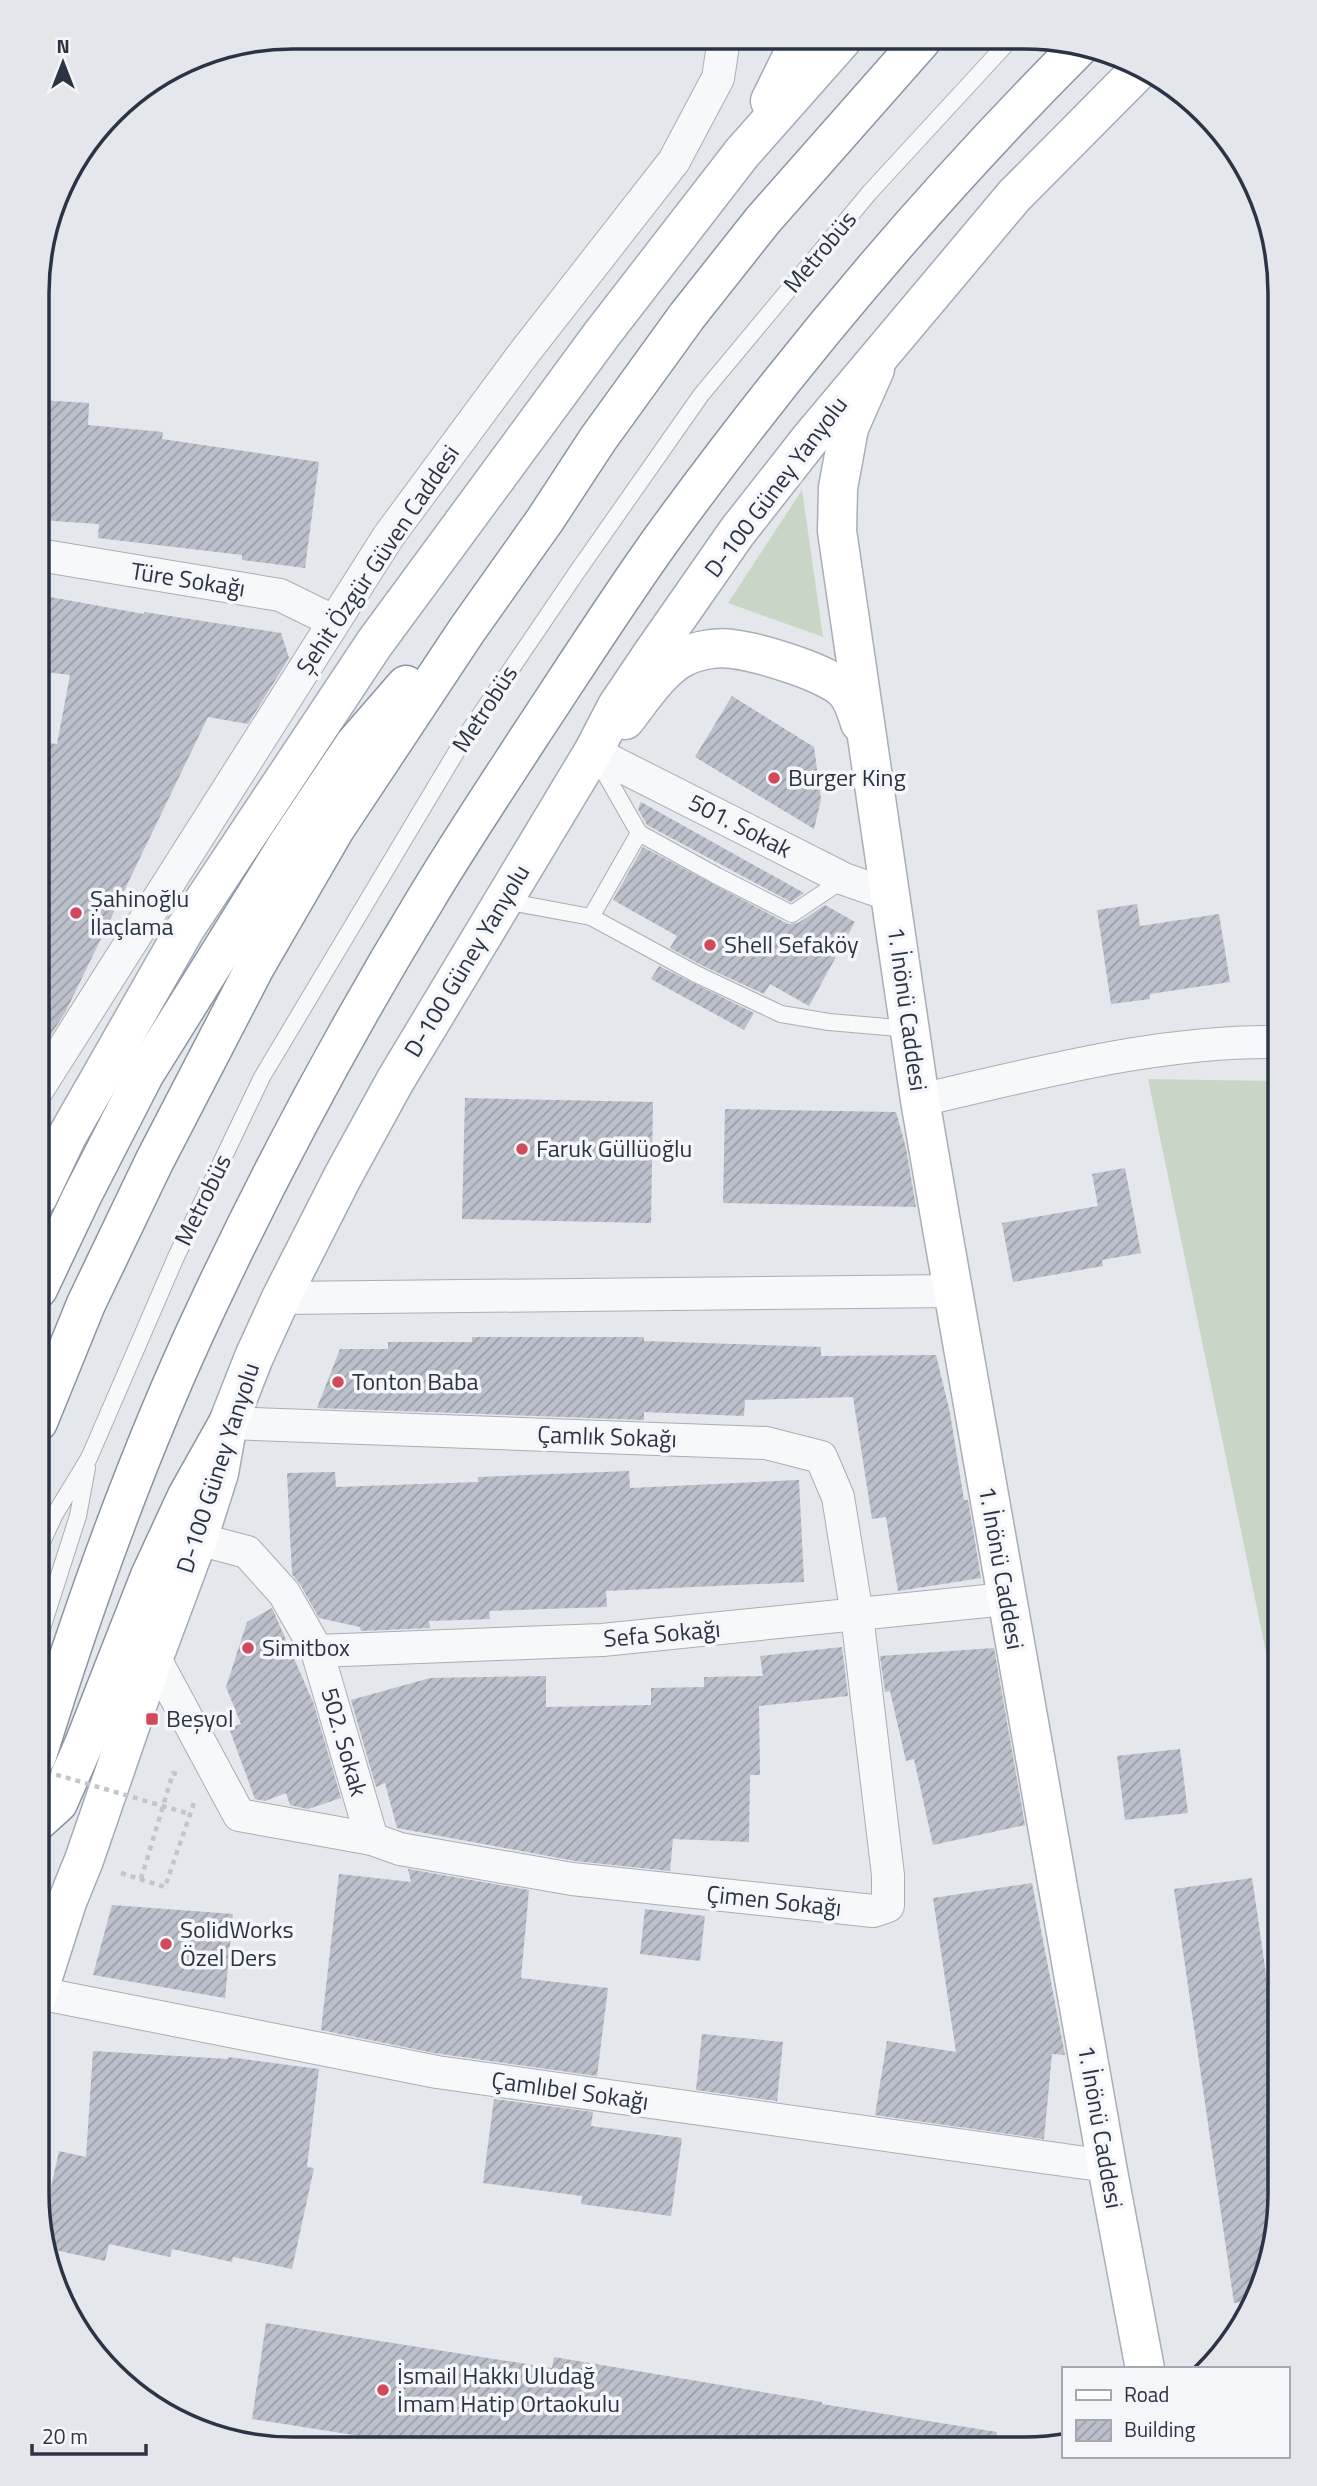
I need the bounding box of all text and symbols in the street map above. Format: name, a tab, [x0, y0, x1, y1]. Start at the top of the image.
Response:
north arrow	[28, 28, 98, 98]
text: N	[56, 31, 70, 60]
street label: Metrobüs	[774, 202, 864, 300]
street label: D-100 Güney Yanyolu	[695, 388, 856, 585]
street label: Şehit Özgür Güven Caddesi	[287, 437, 468, 682]
street label: Türe Sokağı	[128, 552, 248, 606]
street label: Metrobüs	[442, 658, 526, 759]
place label: Burger King	[788, 759, 906, 795]
marker: Burger King	[766, 770, 782, 786]
street label: 501. Sokak	[683, 784, 799, 867]
street label: D-100 Güney Yanyolu	[394, 857, 538, 1064]
place label: Şahinoğlu İlaçlama	[90, 880, 189, 944]
marker: Şahinoğlu İlaçlama	[68, 905, 84, 921]
street label: 1. İnönü Caddesi	[879, 925, 937, 1093]
place label: Shell Sefaköy	[724, 926, 859, 962]
marker: Shell Sefaköy	[702, 937, 718, 953]
place label: Faruk Güllüoğlu	[536, 1130, 692, 1166]
marker: Faruk Güllüoğlu	[514, 1141, 530, 1157]
street label: Metrobüs	[164, 1148, 240, 1251]
street label: D-100 Güney Yanyolu	[166, 1358, 268, 1578]
place label: Tonton Baba	[352, 1363, 479, 1399]
marker: Tonton Baba	[330, 1374, 346, 1390]
street label: Çamlık Sokağı	[537, 1416, 677, 1456]
street label: 1. İnönü Caddesi	[970, 1483, 1034, 1652]
street label: Sefa Sokağı	[602, 1610, 722, 1656]
place label: Simitbox	[262, 1629, 350, 1665]
marker: Simitbox	[240, 1640, 256, 1656]
street label: 502. Sokak	[312, 1683, 378, 1801]
place label: Beşyol	[166, 1700, 233, 1736]
marker: Beşyol	[144, 1711, 160, 1727]
street label: Çimen Sokağı	[705, 1875, 843, 1925]
place label: SolidWorks Özel Ders	[180, 1911, 294, 1975]
marker: SolidWorks Özel Ders	[158, 1936, 174, 1952]
street label: 1. İnönü Caddesi	[1069, 2042, 1133, 2211]
street label: Çamlıbel Sokağı	[489, 2061, 651, 2119]
place label: İsmail Hakkı Uludağ İmam Hatip Ortaokulu	[397, 2357, 620, 2421]
legend	[1062, 2367, 1289, 2458]
text: Road	[1124, 2378, 1169, 2410]
marker: İsmail Hakkı Uludağ İmam Hatip Ortaokulu	[375, 2382, 391, 2398]
scale bar	[32, 2412, 145, 2456]
text: Building	[1124, 2413, 1196, 2445]
text: 20 m	[42, 2420, 88, 2452]

